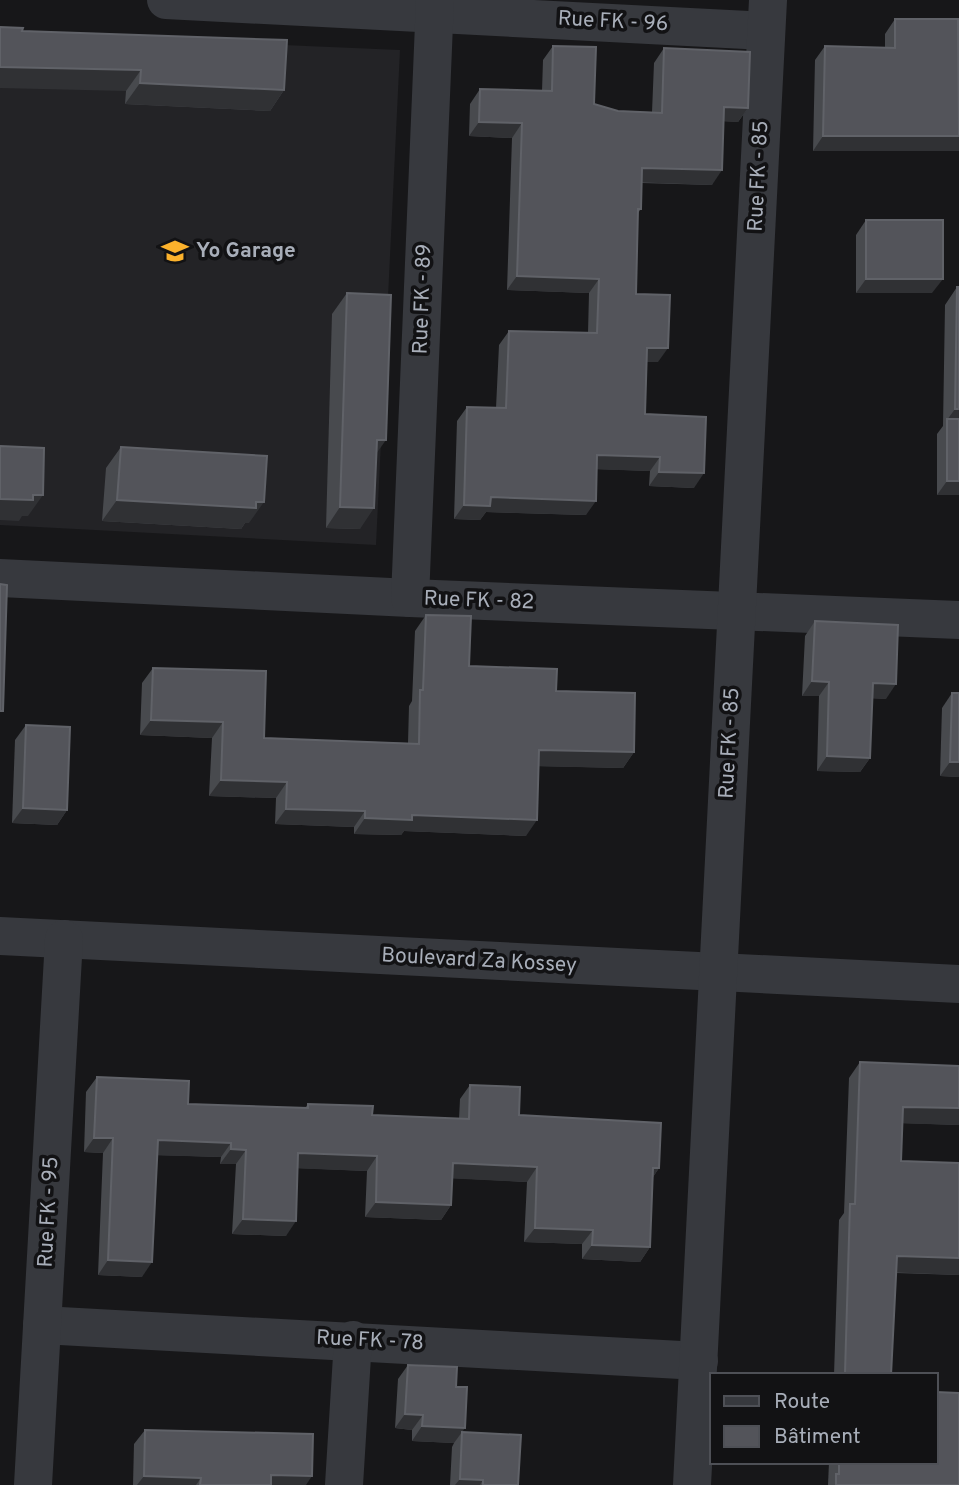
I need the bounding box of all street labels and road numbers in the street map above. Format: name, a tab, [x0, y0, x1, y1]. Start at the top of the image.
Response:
street label: Rue FK - 96	[557, 6, 669, 38]
street label: Rue FK - 85	[743, 120, 775, 232]
street label: Rue FK - 89	[408, 243, 438, 355]
street label: Rue FK - 82	[423, 586, 535, 616]
street label: Rue FK - 85	[714, 687, 746, 799]
street label: Boulevard Za Kossey	[380, 942, 578, 980]
street label: Rue FK - 95	[33, 1156, 65, 1268]
street label: Rue FK - 78	[315, 1325, 425, 1357]

